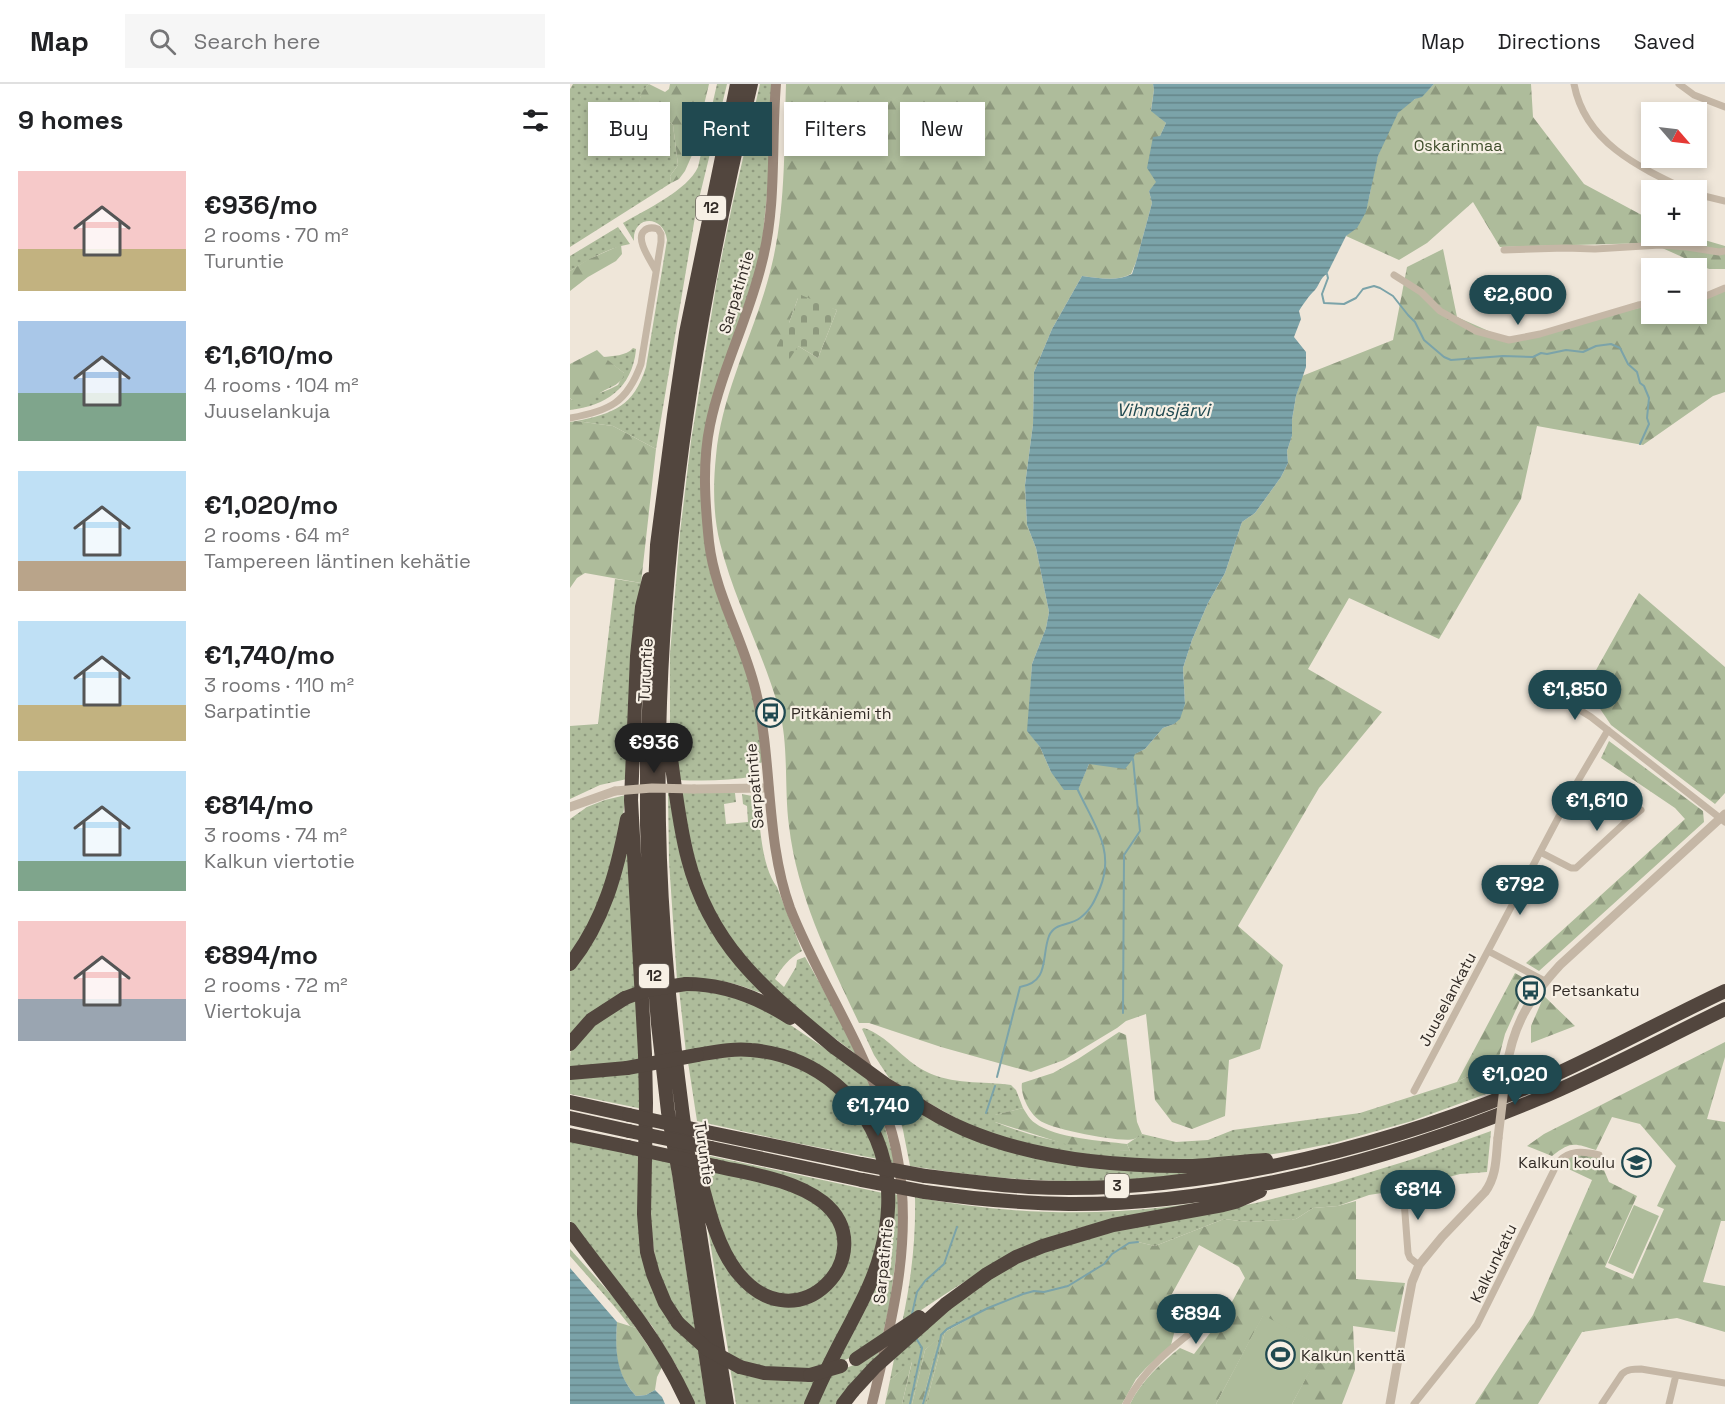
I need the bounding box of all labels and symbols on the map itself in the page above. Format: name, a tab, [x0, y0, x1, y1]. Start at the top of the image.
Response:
north arrow	[1641, 102, 1707, 168]
park label: Oskarinmaa	[1414, 135, 1502, 156]
road number: 12	[696, 196, 726, 220]
street label: Sarpatintie	[714, 248, 759, 336]
pin: €2,600	[1469, 275, 1567, 326]
water label: Vihnusjärvi	[1116, 398, 1212, 421]
street label: Turuntie	[633, 637, 658, 703]
pin: €1,850	[1526, 670, 1624, 721]
bus stop icon: Pitkäniemi th	[754, 697, 786, 729]
place label: Pitkäniemi th	[791, 703, 892, 724]
pin: €936	[618, 723, 690, 774]
street label: Sarpatintie	[740, 742, 769, 830]
pin: €1,610	[1548, 781, 1646, 832]
pin: €792	[1484, 865, 1556, 916]
street label: Juuselankatu	[1414, 948, 1481, 1050]
road number: 12	[639, 964, 669, 988]
bus stop icon: Petsankatu	[1515, 974, 1547, 1006]
place label: Petsankatu	[1552, 980, 1640, 1001]
pin: €1,020	[1466, 1055, 1564, 1106]
pin: €1,740	[829, 1086, 927, 1137]
street label: Turuntie	[690, 1120, 719, 1186]
school or university icon: Kalkun koulu	[1620, 1146, 1652, 1178]
place label: Kalkun koulu	[1518, 1152, 1615, 1173]
pin: €814	[1382, 1170, 1454, 1221]
road number: 3	[1105, 1174, 1129, 1198]
street label: Sarpatintie	[869, 1217, 898, 1305]
street label: Kalkunkatu	[1465, 1220, 1522, 1306]
pin: €894	[1160, 1294, 1232, 1345]
sports icon: Kalkun kenttä	[1264, 1339, 1296, 1371]
place label: Kalkun kenttä	[1301, 1345, 1405, 1366]

